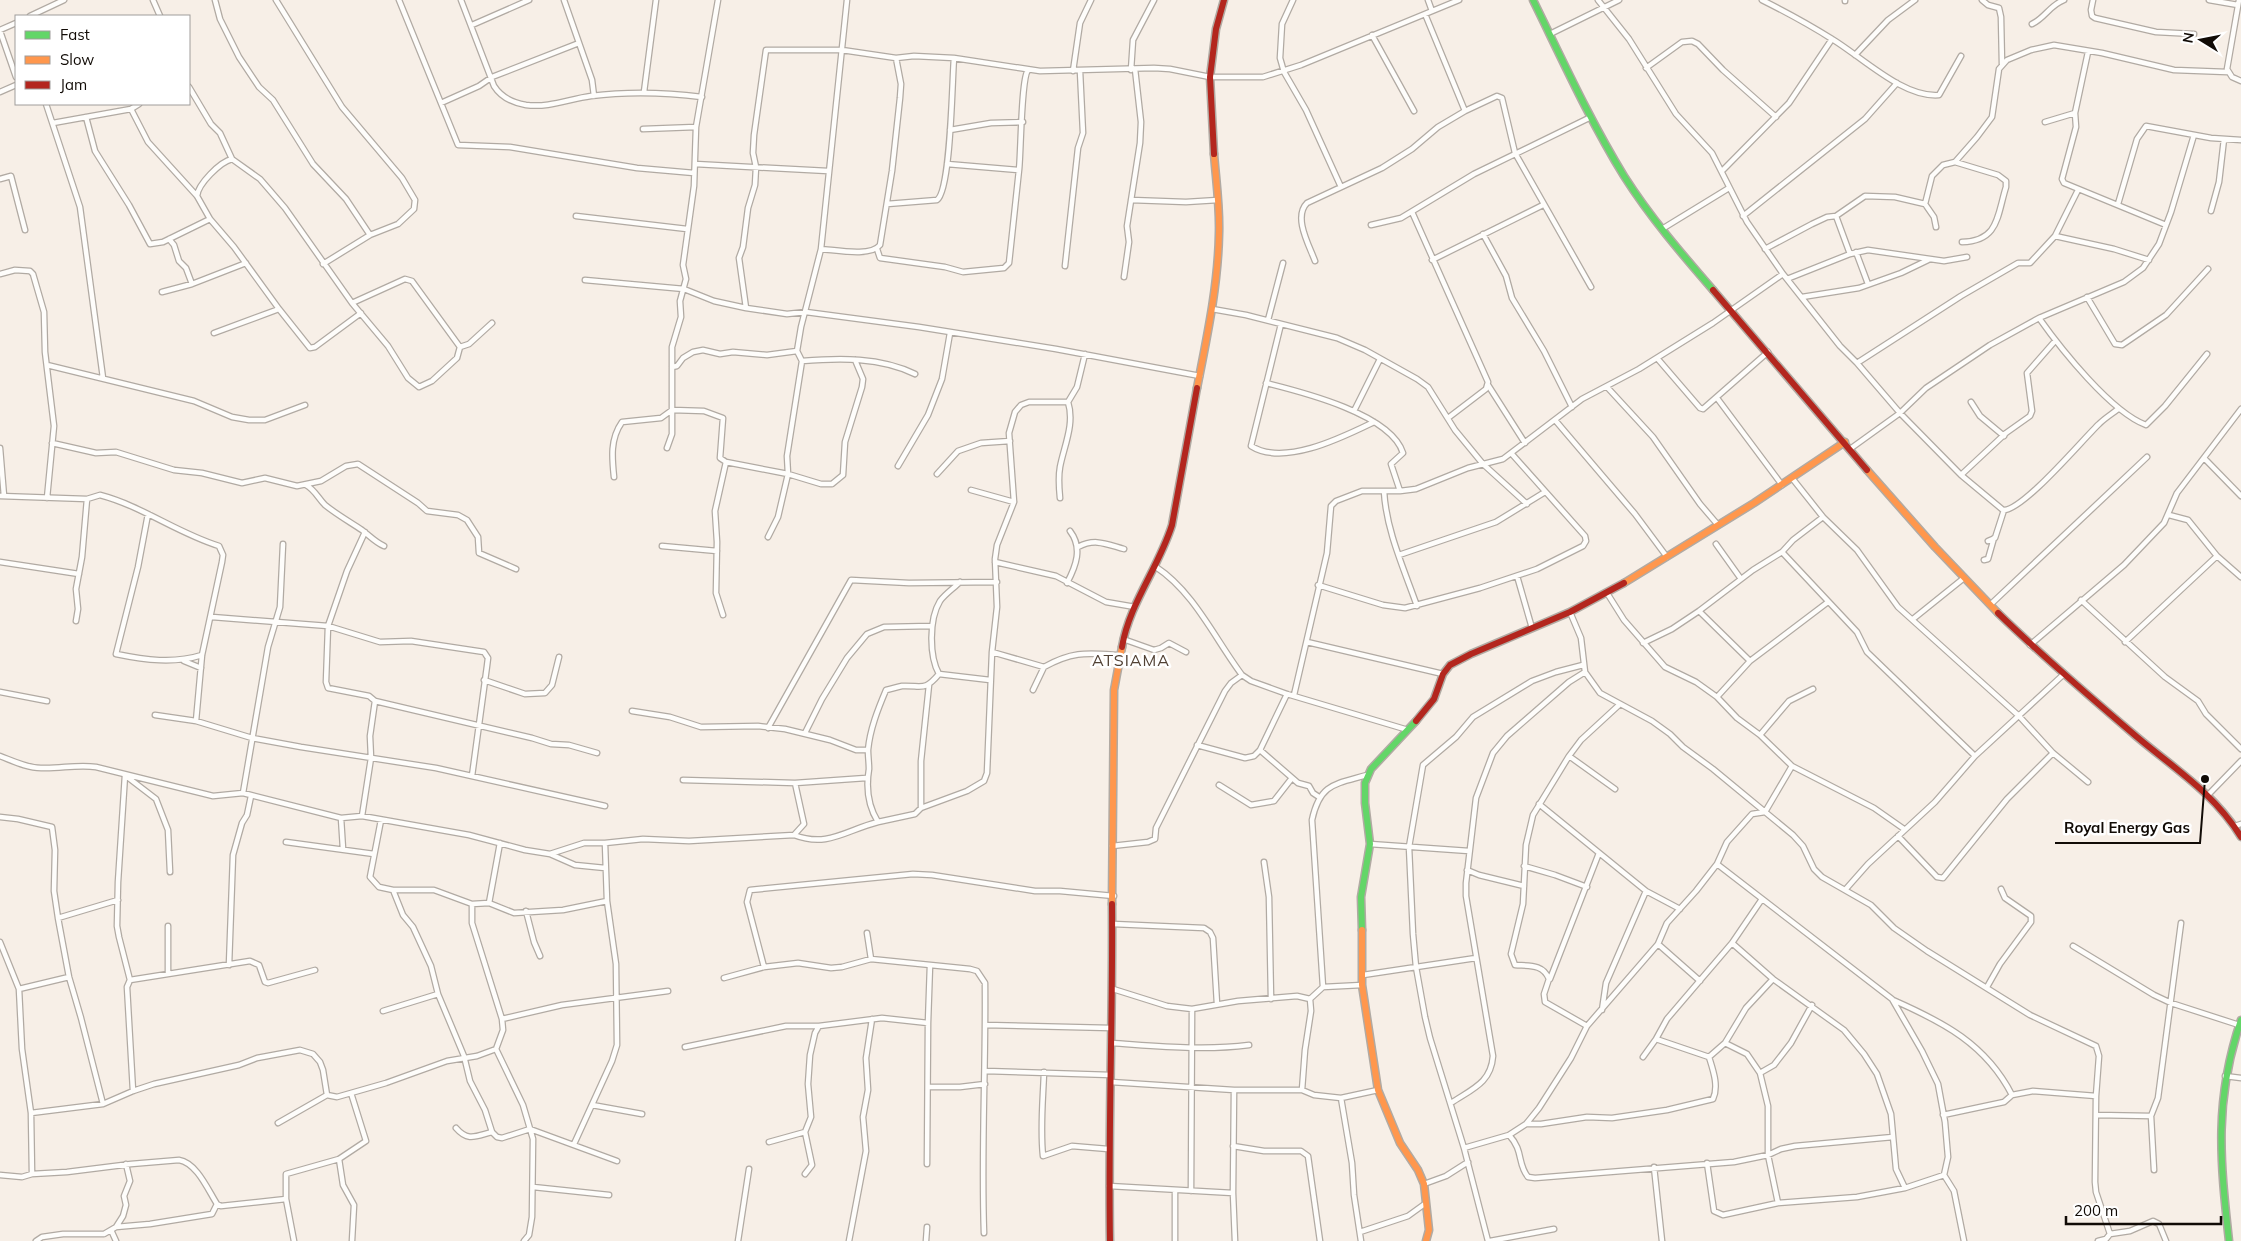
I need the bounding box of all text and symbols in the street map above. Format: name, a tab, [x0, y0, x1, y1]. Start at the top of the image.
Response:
legend	[15, 15, 190, 105]
north arrow	[2176, 15, 2226, 65]
text: Fast	[60, 25, 90, 44]
text: N	[2178, 31, 2198, 45]
text: Slow	[60, 50, 94, 69]
text: Jam	[60, 75, 87, 94]
district label: ATSIAMA	[1092, 650, 1170, 670]
callout: Royal Energy Gas	[2055, 813, 2200, 843]
text: Royal Energy Gas	[2064, 818, 2190, 837]
scale bar	[2066, 1194, 2221, 1226]
text: 200 m	[2074, 1201, 2118, 1220]

